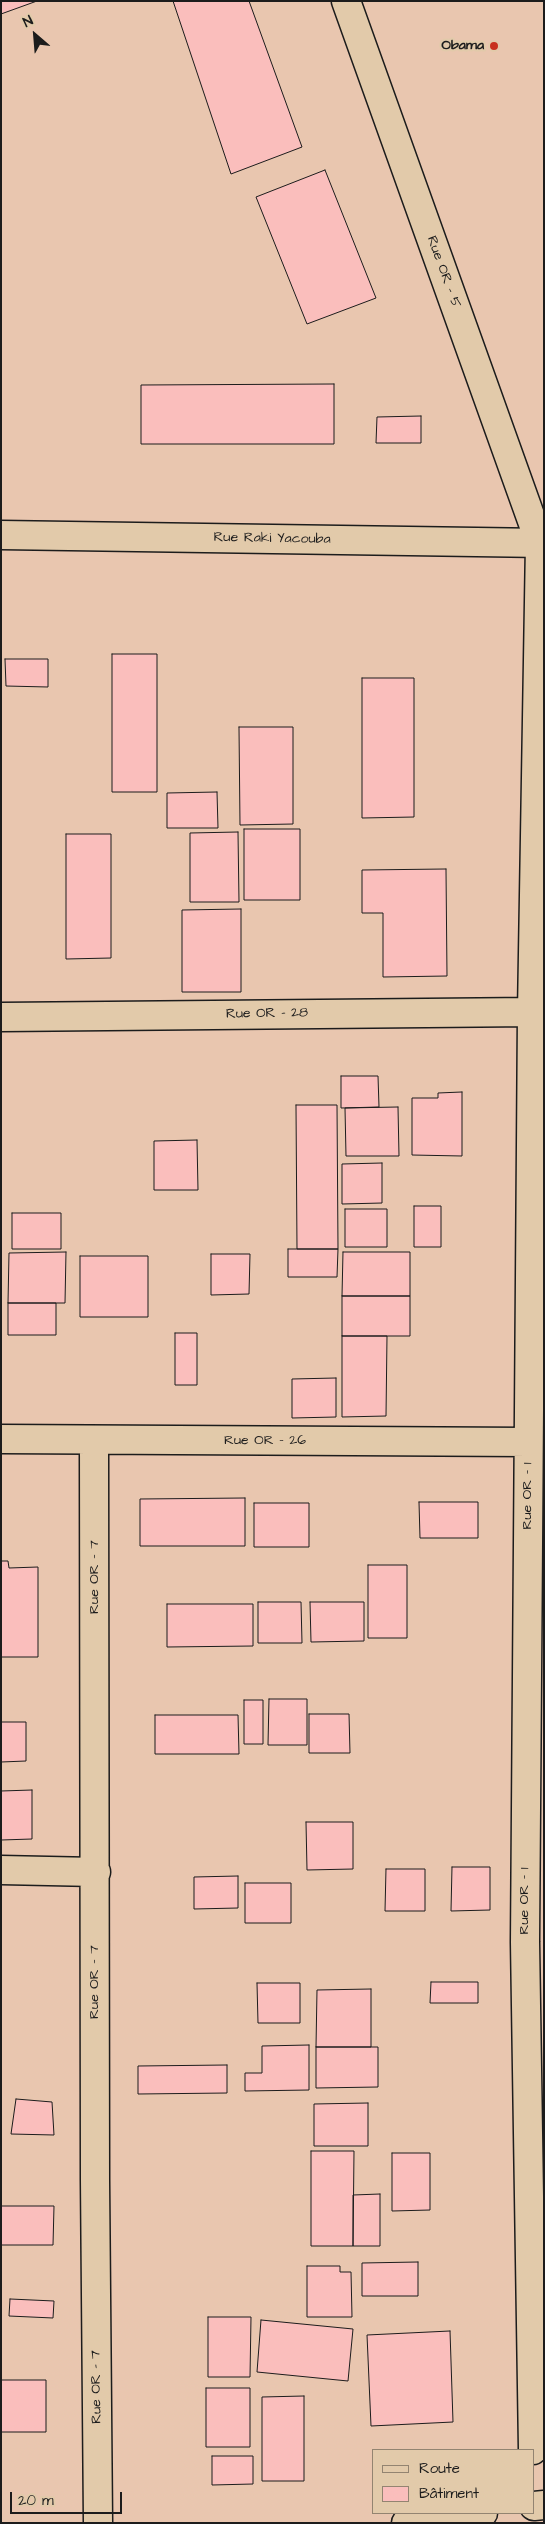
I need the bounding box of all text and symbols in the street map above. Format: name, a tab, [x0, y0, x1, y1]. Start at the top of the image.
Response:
north arrow	[10, 10, 60, 60]
text: N	[20, 11, 37, 33]
place label: Obama	[442, 38, 484, 54]
marker: Obama	[488, 40, 500, 52]
street label: Rue OR - 5	[422, 234, 464, 310]
street label: Rue Raki Yacouba	[213, 530, 331, 548]
street label: Rue OR - 28	[226, 1005, 308, 1023]
street label: Rue OR - 26	[224, 1433, 306, 1449]
street label: Rue OR - 1	[520, 1463, 536, 1529]
street label: Rue OR - 7	[87, 1540, 103, 1614]
street label: Rue OR - 1	[517, 1868, 533, 1934]
street label: Rue OR - 7	[87, 1945, 103, 2019]
street label: Rue OR - 7	[88, 2350, 106, 2424]
legend	[372, 2449, 535, 2514]
text: Route	[419, 2458, 460, 2479]
scale bar	[12, 2482, 125, 2514]
text: Bâtiment	[419, 2483, 479, 2504]
text: 20 m	[18, 2490, 54, 2511]

